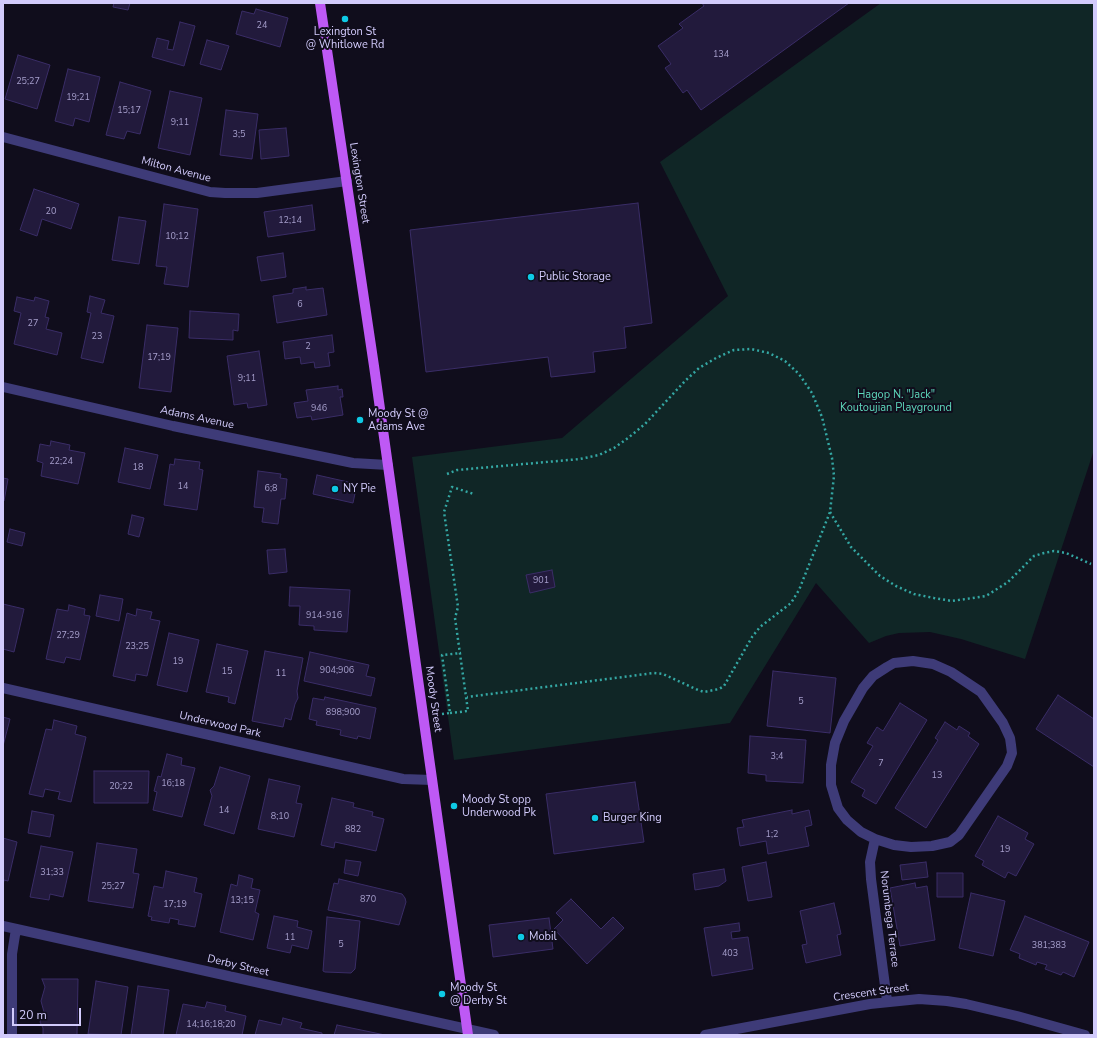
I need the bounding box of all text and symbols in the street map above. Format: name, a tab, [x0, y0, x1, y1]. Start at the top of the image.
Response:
marker: Lexington St @ Whitlowe Rd	[340, 14, 350, 24]
house number: 24	[257, 21, 267, 31]
place label: Lexington St @ Whitlowe Rd	[306, 25, 384, 51]
house number: 134	[713, 50, 729, 60]
house number: 25;27	[16, 77, 40, 87]
house number: 19;21	[66, 93, 90, 103]
house number: 15;17	[117, 106, 141, 116]
house number: 9;11	[171, 118, 189, 128]
house number: 3;5	[233, 130, 245, 140]
street label: Lexington Street	[346, 142, 372, 224]
street label: Milton Avenue	[140, 154, 212, 186]
house number: 20	[46, 207, 56, 217]
house number: 12;14	[278, 216, 302, 226]
house number: 10;12	[165, 232, 189, 242]
place label: Public Storage	[539, 270, 611, 284]
marker: Public Storage	[526, 272, 536, 282]
house number: 6	[297, 300, 303, 310]
house number: 27	[28, 319, 38, 329]
house number: 23	[92, 332, 102, 342]
house number: 2	[305, 342, 311, 352]
house number: 17;19	[147, 353, 171, 363]
house number: 9;11	[238, 374, 256, 384]
park label: Hagop N. "Jack" Koutoujian Playground	[840, 388, 952, 414]
street label: Adams Avenue	[159, 404, 235, 432]
house number: 946	[311, 404, 327, 414]
place label: Moody St @ Adams Ave	[368, 407, 428, 433]
marker: Moody St @ Adams Ave	[355, 415, 365, 425]
house number: 22;24	[49, 457, 73, 467]
house number: 18	[133, 463, 143, 473]
house number: 14	[178, 482, 188, 492]
place label: NY Pie	[343, 482, 376, 496]
house number: 6;8	[265, 484, 277, 494]
marker: NY Pie	[330, 484, 340, 494]
house number: 901	[533, 576, 549, 586]
house number: 914-916	[306, 611, 342, 621]
house number: 27;29	[56, 631, 80, 641]
house number: 23;25	[125, 642, 149, 652]
house number: 19	[173, 657, 183, 667]
street label: Moody Street	[422, 665, 444, 733]
house number: 904;906	[320, 666, 354, 676]
house number: 15	[222, 667, 232, 677]
house number: 11	[276, 669, 286, 679]
house number: 5	[798, 697, 804, 707]
house number: 898;900	[326, 708, 360, 718]
street label: Underwood Park	[178, 709, 262, 741]
house number: 3;4	[771, 752, 783, 762]
house number: 7	[878, 759, 884, 769]
house number: 13	[932, 771, 942, 781]
house number: 16;18	[161, 779, 185, 789]
house number: 20;22	[109, 782, 133, 792]
place label: Moody St opp Underwood Pk	[462, 793, 536, 819]
marker: Moody St opp Underwood Pk	[449, 801, 459, 811]
house number: 14	[219, 806, 229, 816]
place label: Burger King	[603, 811, 662, 825]
house number: 8;10	[271, 812, 289, 822]
marker: Burger King	[590, 813, 600, 823]
house number: 882	[345, 825, 361, 835]
house number: 1;2	[766, 830, 778, 840]
house number: 19	[1000, 845, 1010, 855]
house number: 31;33	[40, 868, 64, 878]
street label: Norumbega Terrace	[877, 870, 901, 968]
house number: 25;27	[101, 882, 125, 892]
house number: 870	[360, 895, 376, 905]
house number: 13;15	[230, 896, 254, 906]
house number: 17;19	[163, 900, 187, 910]
place label: Mobil	[529, 930, 557, 944]
marker: Mobil	[516, 932, 526, 942]
house number: 11	[285, 933, 295, 943]
house number: 5	[338, 940, 344, 950]
house number: 381;383	[1032, 941, 1066, 951]
house number: 403	[722, 949, 738, 959]
street label: Derby Street	[206, 953, 270, 979]
place label: Moody St @ Derby St	[450, 981, 507, 1007]
street label: Crescent Street	[832, 981, 910, 1005]
marker: Moody St @ Derby St	[437, 989, 447, 999]
scale bar	[14, 1000, 83, 1026]
text: 20 m	[19, 1007, 47, 1023]
house number: 14;16;18;20	[186, 1020, 236, 1030]

